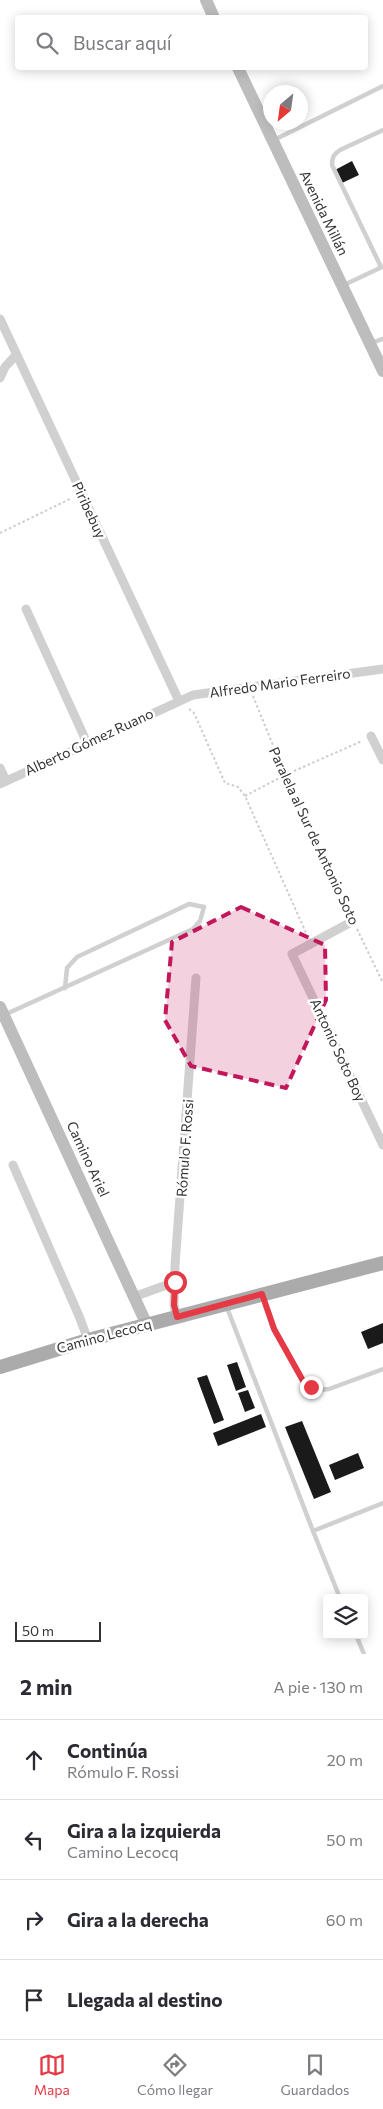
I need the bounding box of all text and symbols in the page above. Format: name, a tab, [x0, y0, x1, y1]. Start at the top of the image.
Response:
search box	[15, 15, 368, 70]
icon: search	[33, 29, 61, 57]
text: Buscar aquí	[73, 31, 172, 54]
north arrow	[263, 85, 308, 130]
street label: Avenida Millán	[297, 167, 352, 258]
street label: Piribebuy	[69, 479, 110, 541]
street label: Alfredo Mario Ferreiro	[208, 664, 352, 701]
street label: Alberto Gómez Ruano	[22, 704, 156, 779]
street label: Paralela al Sur de Antonio Soto	[266, 744, 363, 927]
street label: Antonio Soto Boy	[307, 995, 370, 1104]
street label: Rómulo F. Rossi	[173, 1098, 196, 1198]
street label: Camino Ariel	[64, 1118, 113, 1199]
route start	[164, 1271, 187, 1294]
street label: Camino Lecocq	[55, 1315, 153, 1356]
route end	[300, 1376, 323, 1399]
map controls	[323, 1594, 368, 1639]
button: layers	[323, 1594, 368, 1639]
scale bar	[15, 1619, 101, 1642]
text: 50 m	[22, 1622, 54, 1639]
text: 2 min	[20, 1674, 72, 1699]
text: A pie · 130 m	[274, 1677, 363, 1696]
text: Continúa	[67, 1739, 148, 1762]
icon: ahead	[20, 1746, 48, 1774]
text: 20 m	[327, 1750, 363, 1769]
text: Rómulo F. Rossi	[67, 1762, 179, 1781]
text: Gira a la izquierda	[67, 1819, 221, 1842]
icon: left	[20, 1826, 48, 1854]
text: 50 m	[326, 1830, 363, 1849]
text: Camino Lecocq	[67, 1842, 179, 1861]
icon: right	[20, 1906, 48, 1934]
text: Gira a la derecha	[67, 1908, 209, 1931]
text: 60 m	[326, 1910, 363, 1929]
icon: arrive	[20, 1986, 48, 2014]
text: Llegada al destino	[67, 1988, 223, 2011]
tab: Mapa	[34, 2051, 70, 2098]
tab: Cómo llegar	[137, 2051, 213, 2098]
tab: Guardados	[280, 2051, 349, 2098]

